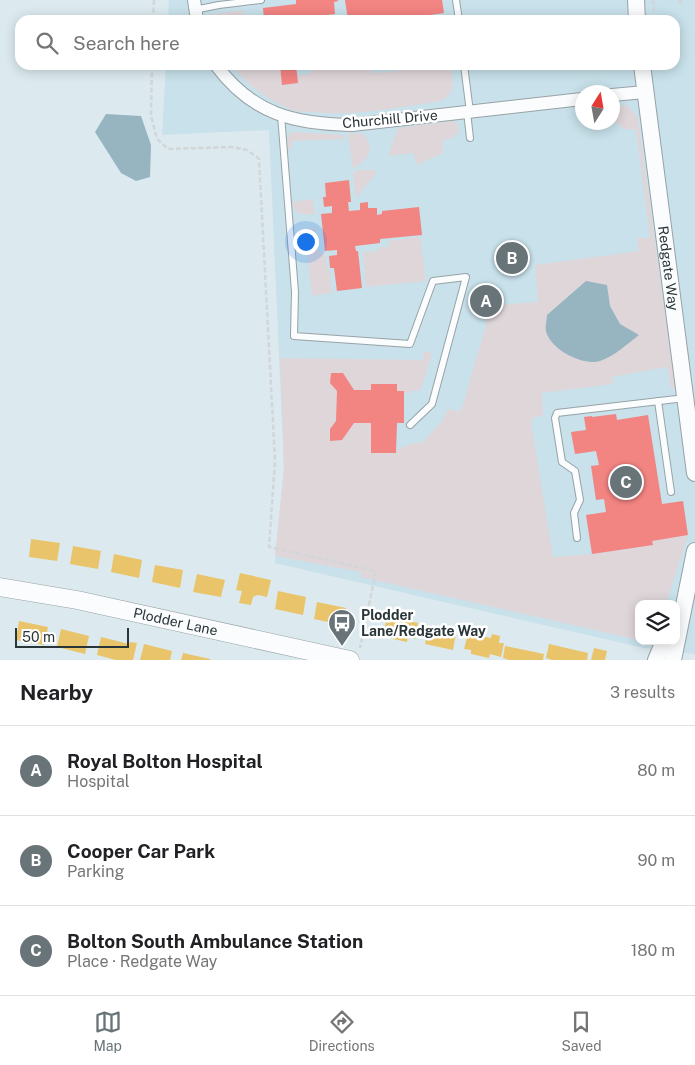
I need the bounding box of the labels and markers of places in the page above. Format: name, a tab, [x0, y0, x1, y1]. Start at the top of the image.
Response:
pin: B	[496, 239, 528, 277]
pin: A	[470, 282, 502, 320]
pin: C	[610, 463, 642, 501]
place label: Plodder Lane/Redgate Way	[361, 607, 486, 639]
bus stop icon: Plodder Lane/Redgate Way	[327, 608, 357, 647]

